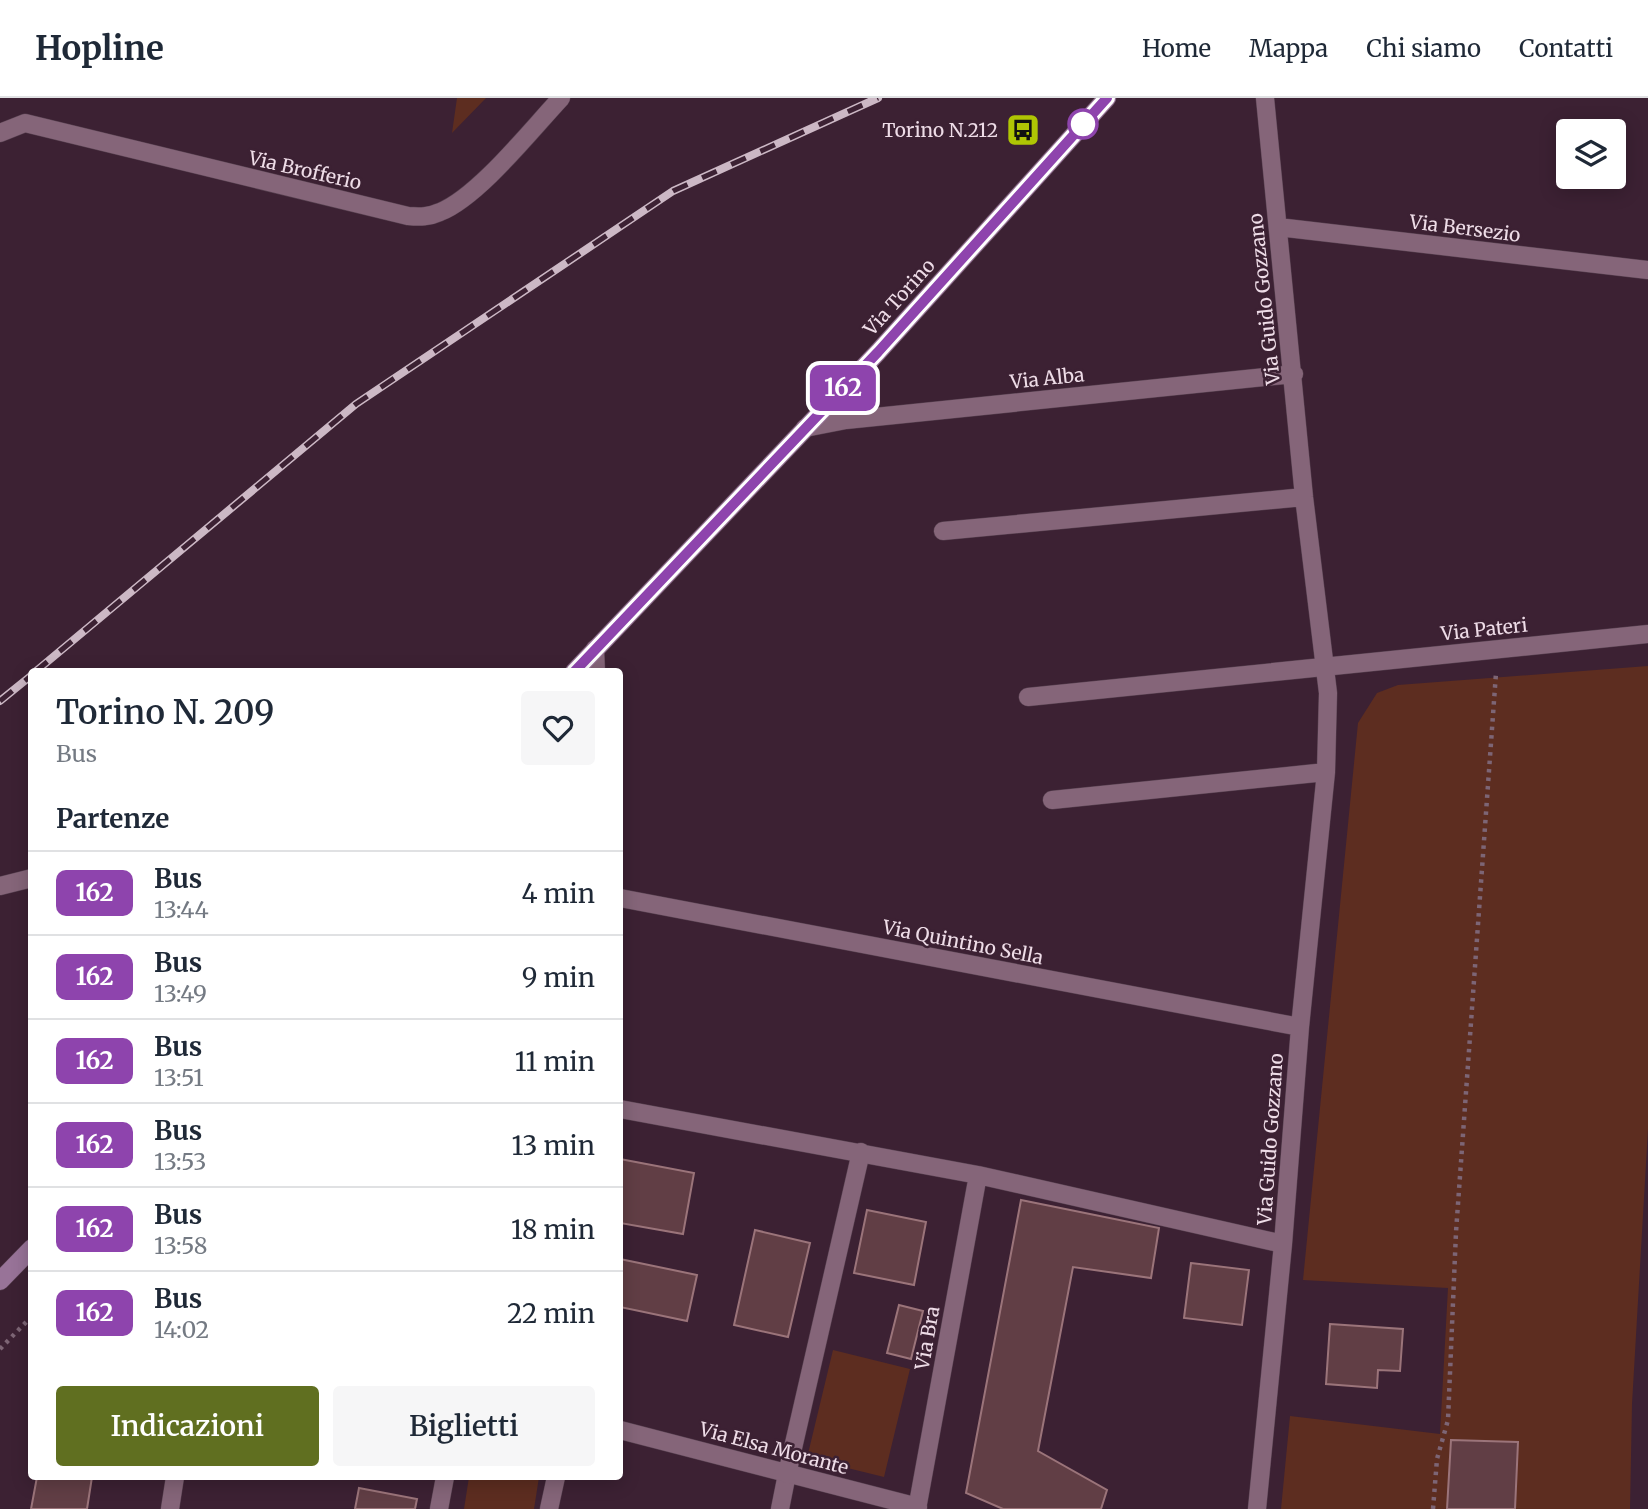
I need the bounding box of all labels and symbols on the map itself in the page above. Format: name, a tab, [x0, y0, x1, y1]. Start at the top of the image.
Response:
unlabelled marker	[1068, 109, 1098, 139]
bus stop icon: Torino N.212	[1004, 111, 1042, 149]
place label: Torino N.212	[882, 118, 998, 142]
street label: Via Brofferio	[245, 145, 364, 195]
street label: Via Bersezio	[1407, 209, 1522, 247]
street label: Via Guido Gozzano	[1243, 212, 1285, 387]
street label: Via Torino	[858, 254, 940, 341]
street label: Via Alba	[1008, 362, 1085, 394]
line badge: 162	[803, 365, 883, 411]
street label: Via Pateri	[1438, 613, 1529, 646]
street label: Via Quintino Sella	[880, 914, 1045, 969]
street label: Via Guido Gozzano	[1252, 1052, 1288, 1227]
street label: Via Bra	[909, 1304, 944, 1373]
street label: Via Elsa Morante	[696, 1416, 851, 1479]

